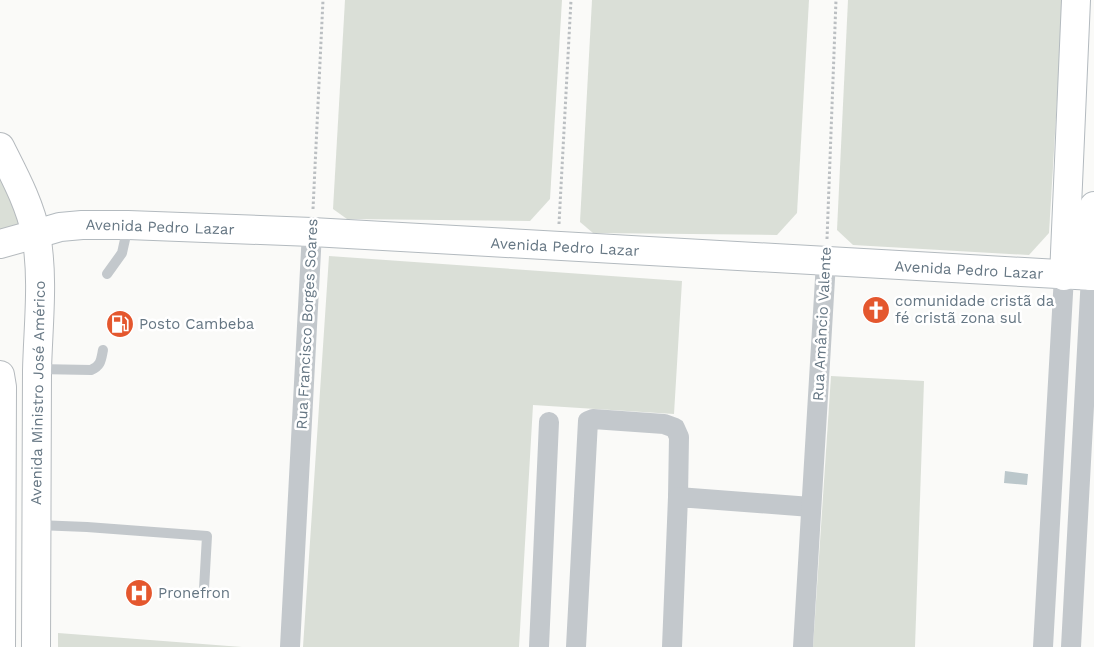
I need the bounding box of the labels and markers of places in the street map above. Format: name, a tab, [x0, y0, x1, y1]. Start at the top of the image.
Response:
place label: comunidade cristã da fé cristã zona sul	[895, 292, 1055, 327]
church icon: comunidade cristã da fé cristã zona sul	[861, 295, 891, 325]
fuel station icon: Posto Cambeba	[105, 309, 135, 339]
place label: Posto Cambeba	[139, 315, 255, 333]
hospital icon: Pronefron	[124, 578, 154, 608]
place label: Pronefron	[158, 584, 230, 602]

